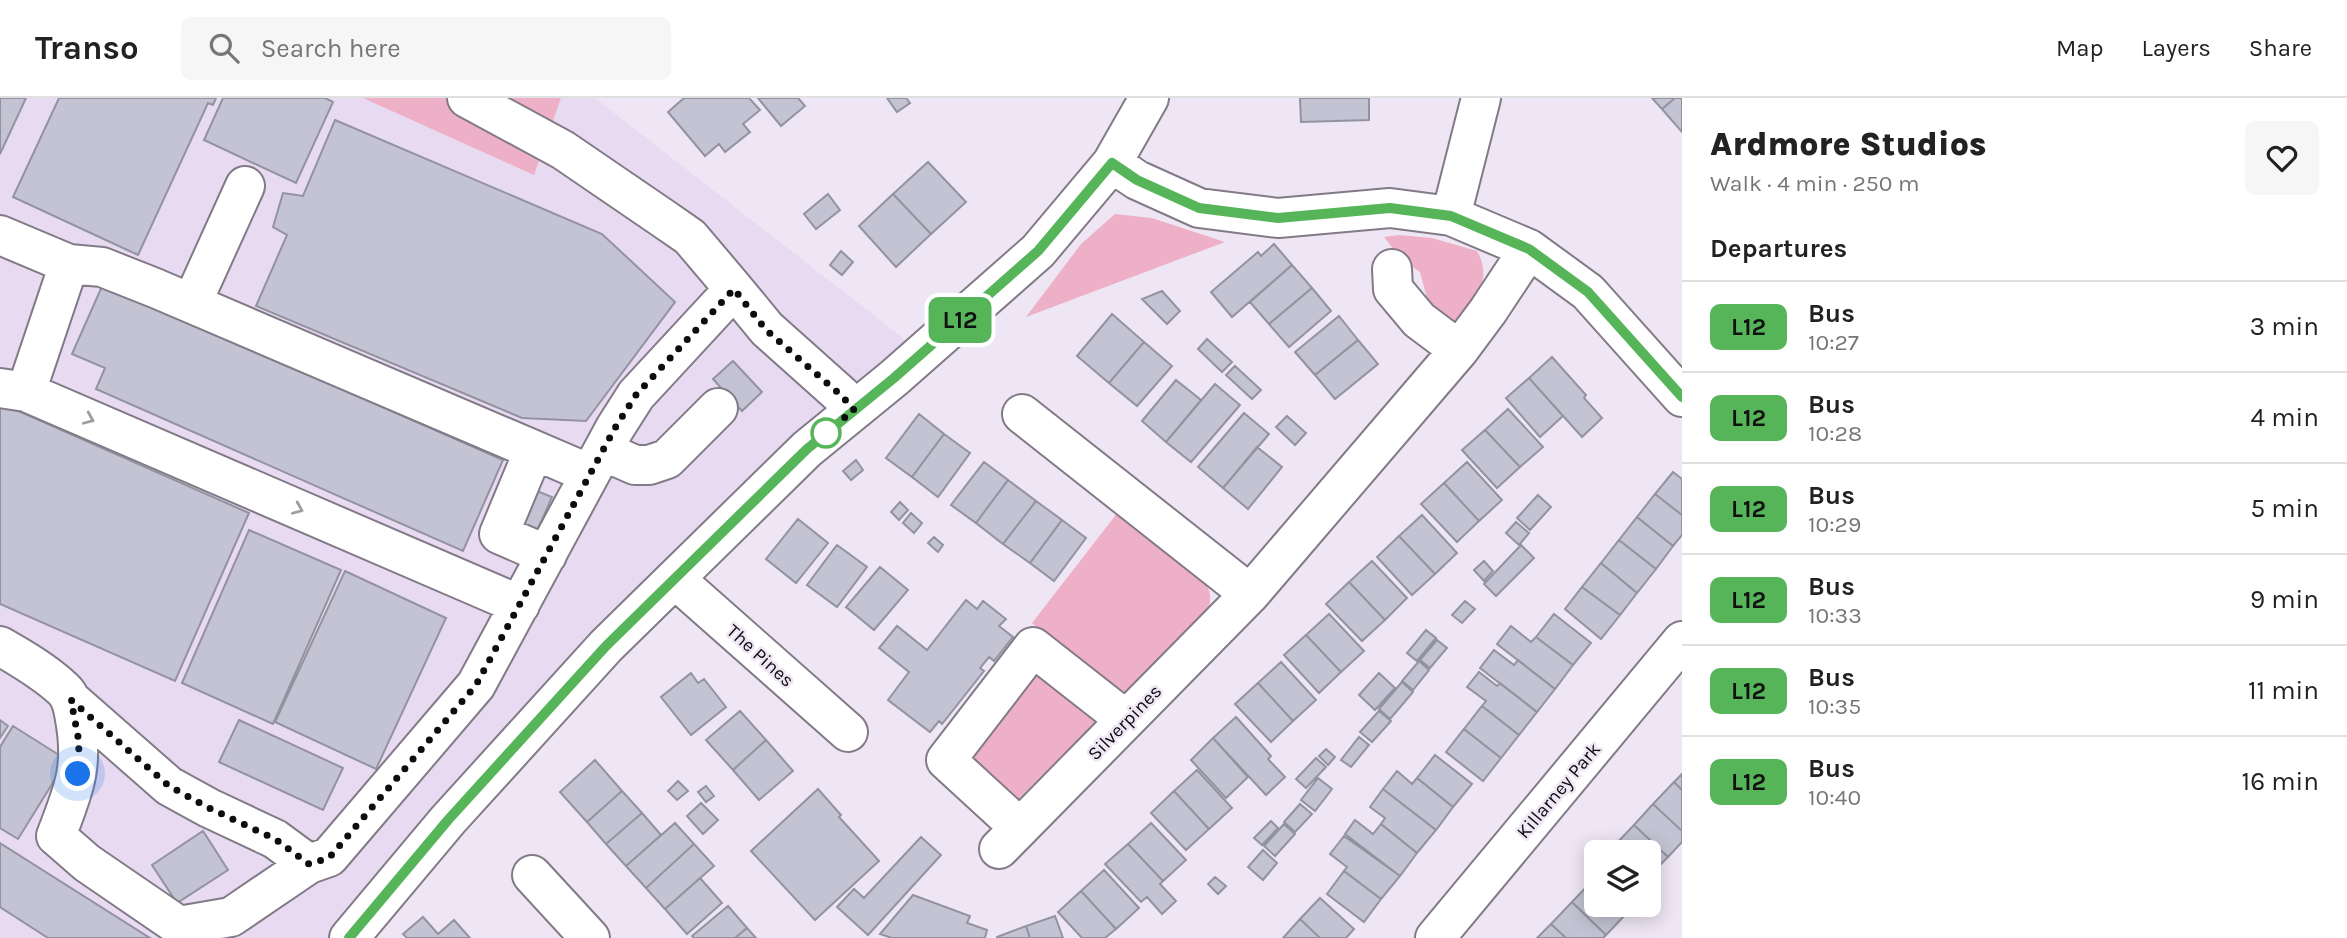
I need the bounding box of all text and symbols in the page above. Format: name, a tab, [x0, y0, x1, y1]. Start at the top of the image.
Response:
search box	[181, 17, 671, 80]
text: Transo	[35, 29, 139, 67]
icon: search	[205, 29, 243, 67]
text: Search here	[261, 33, 401, 64]
text: Map	[2056, 34, 2104, 62]
text: Layers	[2142, 34, 2211, 62]
text: Share	[2249, 34, 2312, 62]
button: heart	[2245, 121, 2319, 195]
text: Ardmore Studios	[1710, 125, 1987, 163]
text: Walk · 4 min · 250 m	[1710, 170, 1919, 197]
text: Departures	[1710, 233, 1847, 264]
line badge: L12	[920, 297, 1000, 343]
text: Bus	[1808, 298, 1855, 329]
text: L12	[943, 306, 977, 334]
text: 3 min	[2250, 311, 2319, 342]
text: L12	[1731, 313, 1766, 341]
text: 10:27	[1808, 329, 1859, 356]
text: Bus	[1808, 389, 1855, 420]
text: 4 min	[2251, 402, 2319, 433]
text: L12	[1731, 404, 1766, 432]
one-way arrow	[81, 411, 94, 425]
unlabelled marker	[811, 418, 841, 448]
text: 10:28	[1808, 420, 1862, 447]
text: Bus	[1808, 480, 1855, 511]
text: 5 min	[2250, 493, 2319, 524]
text: L12	[1731, 495, 1766, 523]
one-way arrow	[290, 501, 303, 515]
text: 10:29	[1808, 511, 1861, 538]
text: Bus	[1808, 571, 1855, 602]
text: 9 min	[2250, 584, 2319, 615]
text: L12	[1731, 586, 1766, 614]
text: 10:33	[1808, 602, 1862, 629]
street label: The Pines	[722, 620, 798, 692]
text: Bus	[1808, 662, 1855, 693]
text: 11 min	[2248, 675, 2319, 706]
text: L12	[1731, 677, 1766, 705]
street label: Silverpines	[1083, 680, 1166, 765]
text: 10:35	[1808, 693, 1861, 720]
street label: Killarney Park	[1512, 738, 1605, 843]
text: Bus	[1808, 753, 1855, 784]
your location	[60, 756, 95, 791]
text: 16 min	[2242, 766, 2319, 797]
text: L12	[1731, 768, 1766, 796]
text: 10:40	[1808, 784, 1861, 811]
map controls	[1584, 840, 1661, 917]
button: layers	[1584, 840, 1661, 917]

